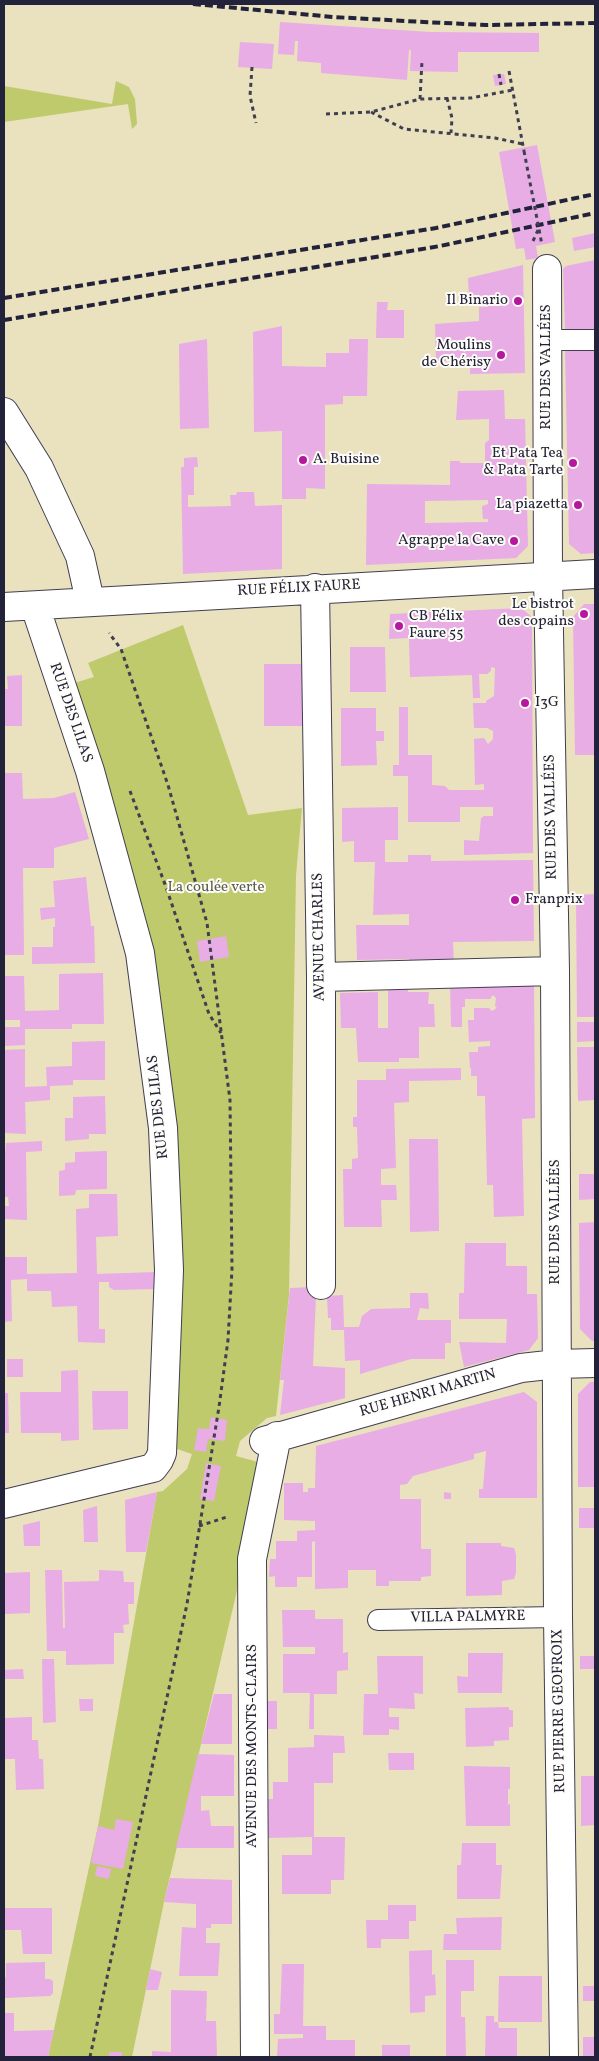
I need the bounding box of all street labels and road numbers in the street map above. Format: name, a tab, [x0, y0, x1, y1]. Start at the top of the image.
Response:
street label: RUE DES VALLÉES	[538, 304, 556, 430]
street label: RUE FÉLIX FAURE	[237, 577, 361, 601]
street label: RUE DES LILAS	[44, 661, 96, 765]
street label: RUE DES VALLÉES	[542, 754, 562, 880]
street label: AVENUE CHARLES	[310, 873, 330, 1001]
street label: RUE DES LILAS	[145, 1054, 173, 1160]
street label: RUE DES VALLÉES	[547, 1159, 565, 1285]
street label: RUE HENRI MARTIN	[358, 1366, 498, 1422]
street label: VILLA PALMYRE	[410, 1608, 526, 1628]
street label: RUE PIERRE GEOFROIX	[550, 1629, 570, 1793]
street label: AVENUE DES MONTS-CLAIRS	[244, 1644, 262, 1848]

